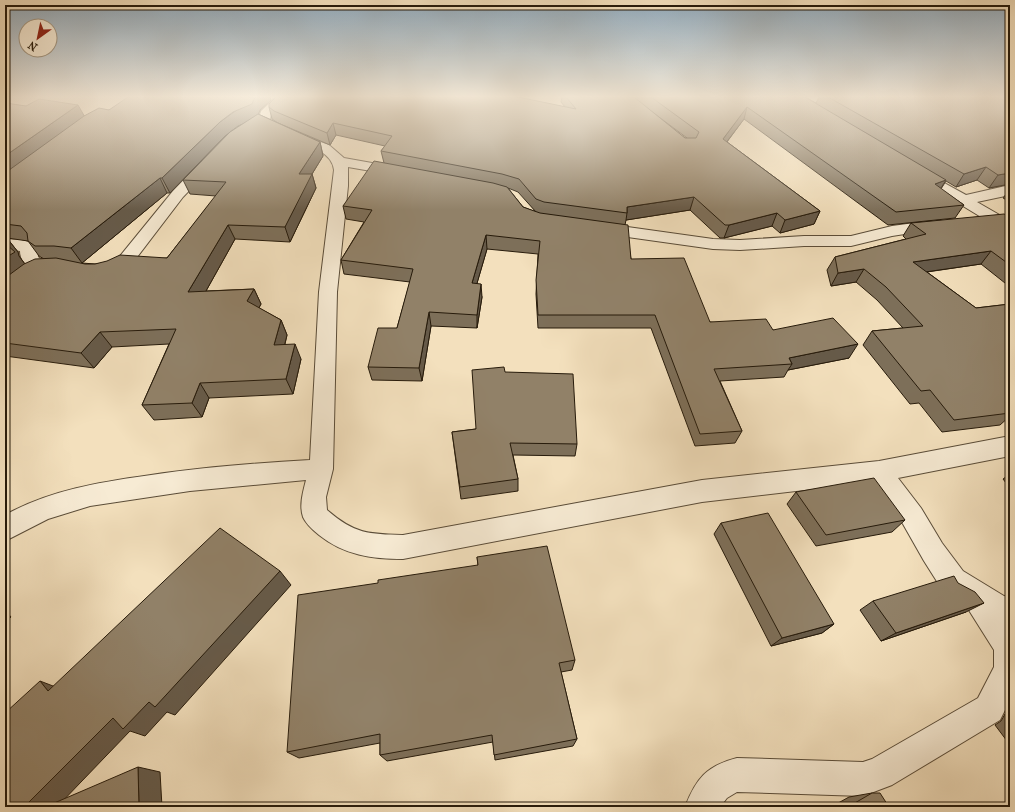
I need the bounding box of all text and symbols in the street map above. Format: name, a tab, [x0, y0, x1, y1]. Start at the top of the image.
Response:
north arrow	[18, 18, 58, 58]
text: N	[25, 38, 40, 54]

